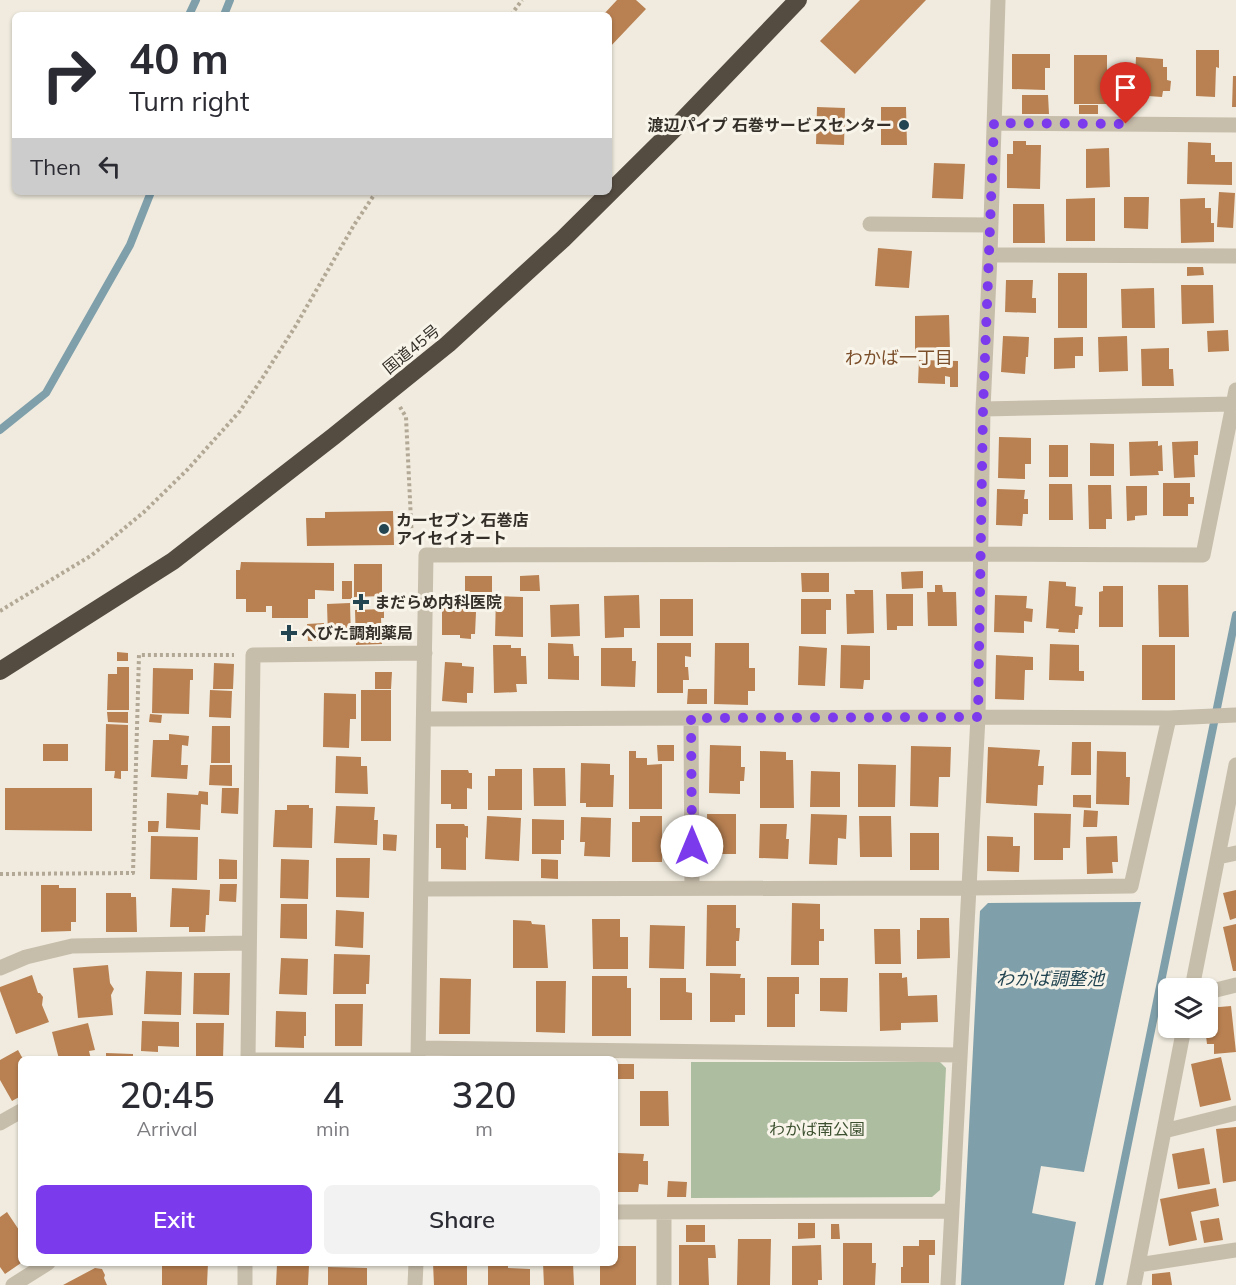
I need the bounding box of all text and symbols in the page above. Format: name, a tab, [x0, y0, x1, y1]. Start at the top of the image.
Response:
text: 40 m	[129, 32, 229, 85]
icon: right	[30, 36, 108, 114]
pin	[1100, 62, 1151, 124]
icon: arrive	[1109, 71, 1142, 104]
text: Turn right	[129, 84, 249, 118]
place label: 渡辺パイプ 石巻サービスセンター	[648, 115, 892, 135]
marker: 渡辺パイプ 石巻サービスセンター	[897, 118, 911, 132]
icon: left	[93, 150, 126, 183]
text: Then	[30, 153, 81, 181]
street label: 国道45号	[379, 320, 443, 378]
district label: わかば一丁目	[845, 346, 953, 369]
place label: カーセブン 石巻店 アイセイオート	[396, 510, 528, 548]
marker: カーセブン 石巻店 アイセイオート	[377, 522, 391, 536]
place label: まだらめ内科医院	[374, 592, 502, 612]
marker: まだらめ内科医院	[352, 593, 370, 611]
place label: へびた調剤薬局	[301, 623, 413, 643]
marker: へびた調剤薬局	[282, 626, 296, 640]
position arrow	[660, 814, 724, 878]
water label: わかば調整池	[996, 967, 1106, 990]
map controls	[1158, 978, 1218, 1038]
button: layers	[1158, 978, 1218, 1038]
text: 20:45	[120, 1072, 214, 1117]
text: 4	[322, 1072, 344, 1117]
text: 320	[452, 1072, 516, 1117]
text: Arrival	[136, 1116, 198, 1141]
text: min	[316, 1116, 350, 1141]
text: m	[475, 1116, 493, 1141]
park label: わかば南公園	[769, 1119, 865, 1139]
button: Exit	[36, 1185, 312, 1254]
button: Share	[324, 1185, 600, 1254]

